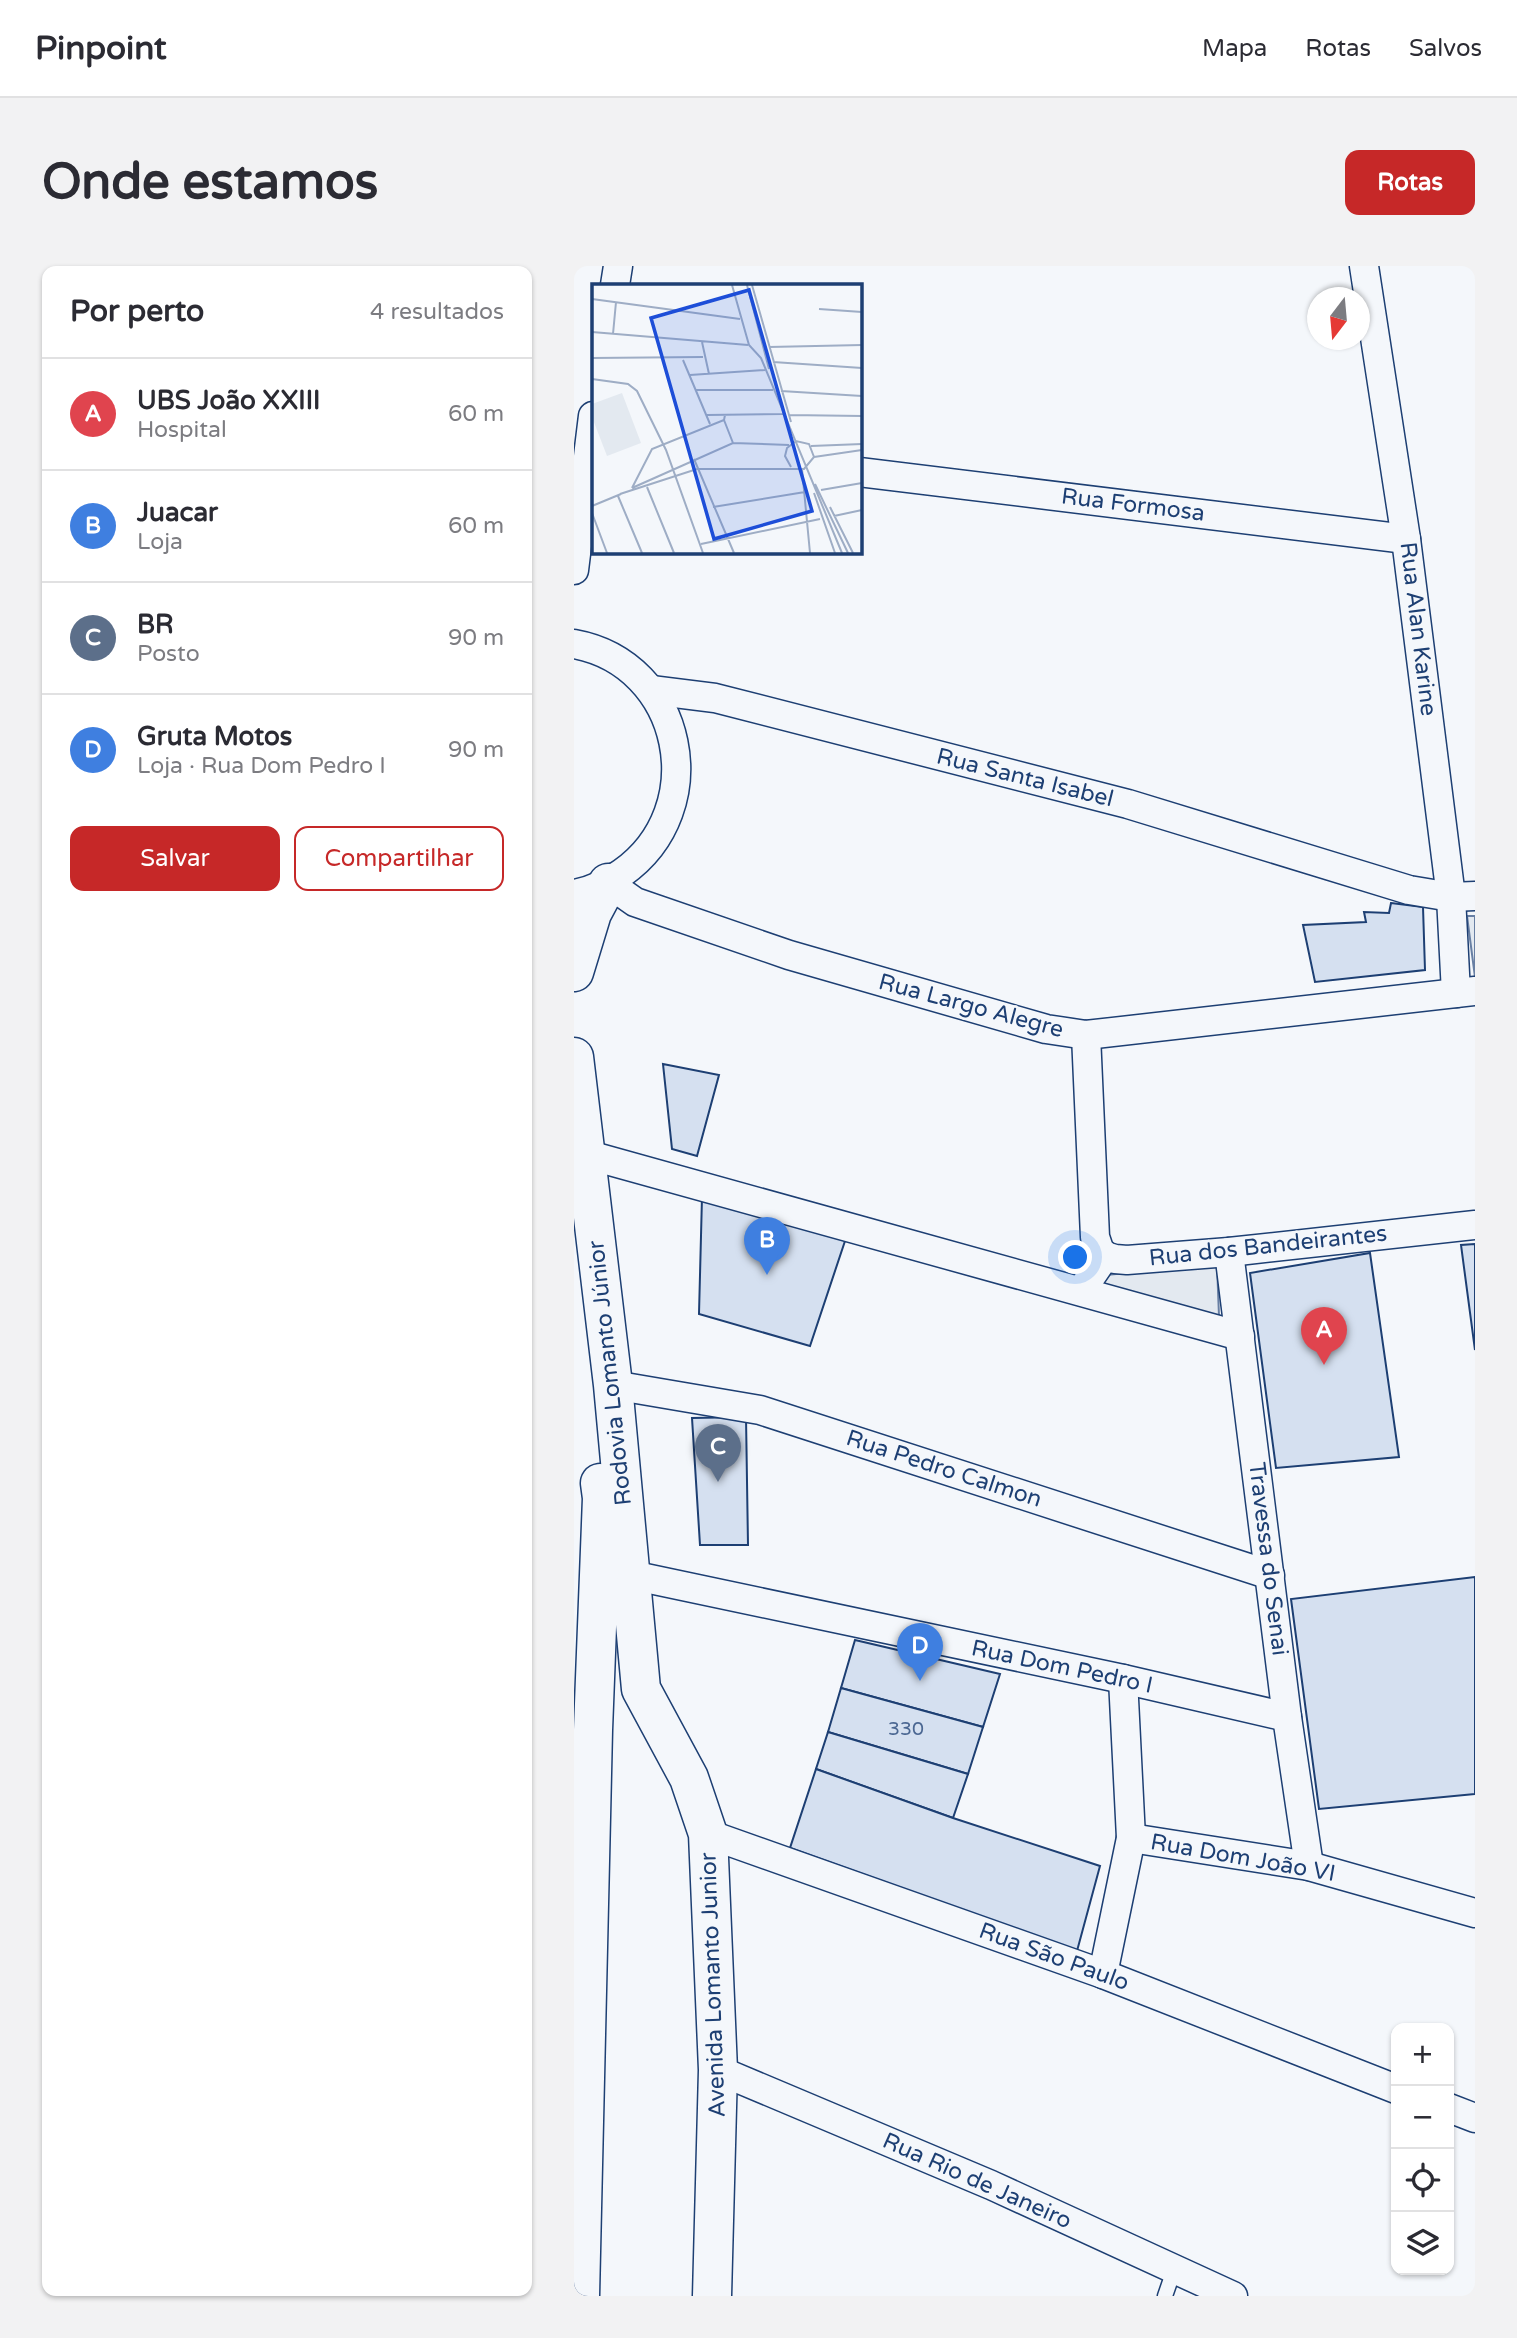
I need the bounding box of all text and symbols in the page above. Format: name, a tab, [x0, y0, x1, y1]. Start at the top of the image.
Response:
text: Pinpoint	[35, 29, 167, 68]
text: Mapa	[1202, 34, 1267, 63]
text: Rotas	[1305, 34, 1371, 63]
text: Salvos	[1409, 34, 1482, 63]
button: Rotas	[1345, 150, 1475, 215]
text: Onde estamos	[42, 153, 378, 212]
inset map	[592, 284, 861, 553]
north arrow	[1307, 287, 1370, 350]
text: Por perto	[70, 293, 204, 330]
text: 4 resultados	[370, 298, 504, 326]
text: UBS João XXIII	[137, 385, 320, 416]
text: A	[84, 400, 102, 428]
text: 60 m	[448, 400, 504, 428]
text: Hospital	[137, 416, 227, 444]
street label: Rua Formosa	[1060, 482, 1206, 528]
text: Juacar	[137, 497, 218, 528]
text: B	[85, 512, 101, 540]
text: 60 m	[448, 512, 504, 540]
text: Loja	[137, 528, 183, 556]
street label: Rua Alan Karine	[1393, 541, 1443, 717]
text: BR	[137, 609, 174, 640]
text: C	[85, 624, 101, 652]
text: 90 m	[448, 624, 504, 652]
text: Posto	[137, 640, 200, 668]
text: Gruta Motos	[137, 721, 292, 752]
text: D	[84, 736, 102, 764]
text: 90 m	[448, 736, 504, 764]
street label: Rua Santa Isabel	[934, 742, 1116, 814]
text: Loja · Rua Dom Pedro I	[137, 752, 386, 780]
button: Salvar	[70, 826, 280, 891]
button: Compartilhar	[294, 826, 504, 891]
street label: Rua Largo Alegre	[876, 968, 1066, 1044]
pin: B	[744, 1217, 790, 1275]
street label: Rua dos Bandeirantes	[1148, 1220, 1388, 1272]
street label: Rodovia Lomanto Júnior	[582, 1239, 638, 1507]
your location	[1058, 1240, 1092, 1274]
pin: A	[1301, 1307, 1347, 1365]
pin: C	[695, 1424, 741, 1482]
street label: Rua Pedro Calmon	[843, 1424, 1045, 1514]
street label: Travessa do Senai	[1242, 1461, 1294, 1657]
pin: D	[897, 1623, 943, 1681]
street label: Rua Dom Pedro I	[969, 1634, 1155, 1700]
house number: 330	[888, 1718, 924, 1740]
street label: Rua Dom João VI	[1148, 1828, 1338, 1888]
street label: Avenida Lomanto Junior	[694, 1852, 732, 2118]
street label: Rua São Paulo	[975, 1917, 1133, 1997]
map controls	[1391, 2023, 1454, 2275]
button: +	[1391, 2023, 1454, 2086]
button: −	[1391, 2086, 1454, 2149]
street label: Rua Rio de Janeiro	[878, 2127, 1076, 2235]
button: locate	[1391, 2149, 1454, 2212]
button: layers	[1391, 2212, 1454, 2275]

